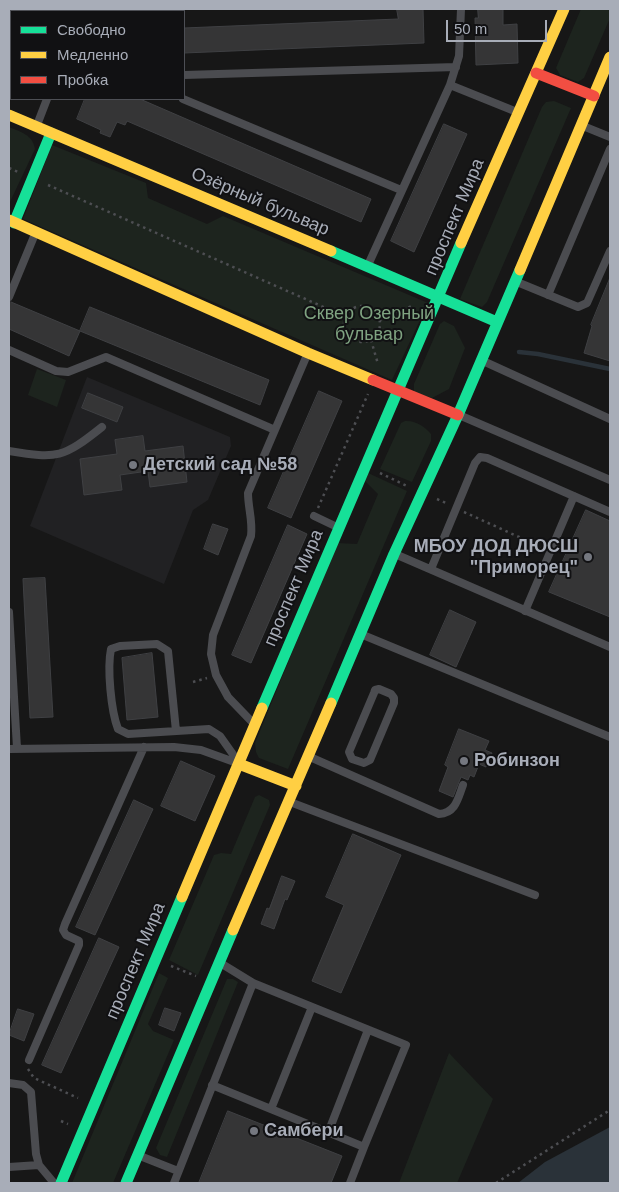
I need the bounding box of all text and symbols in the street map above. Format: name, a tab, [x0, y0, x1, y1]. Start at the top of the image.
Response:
legend	[10, 10, 185, 100]
scale bar	[449, 10, 550, 42]
text: 50 m	[454, 20, 487, 37]
text: Свободно	[57, 21, 126, 38]
text: Медленно	[57, 46, 128, 63]
text: Пробка	[57, 71, 108, 88]
street label: проспект Мира	[421, 155, 489, 279]
street label: Озёрный бульвар	[188, 163, 332, 241]
park label: Сквер Озерный бульвар	[304, 303, 434, 346]
place label: Детский сад №58	[143, 454, 297, 476]
marker: Детский сад №58	[127, 459, 139, 471]
street label: проспект Мира	[260, 526, 328, 650]
place label: МБОУ ДОД ДЮСШ "Приморец"	[414, 536, 578, 578]
marker: МБОУ ДОД ДЮСШ "Приморец"	[582, 551, 594, 563]
place label: Робинзон	[474, 750, 560, 772]
marker: Робинзон	[458, 755, 470, 767]
street label: проспект Мира	[102, 899, 170, 1023]
place label: Самбери	[264, 1120, 343, 1142]
marker: Самбери	[248, 1125, 260, 1137]

